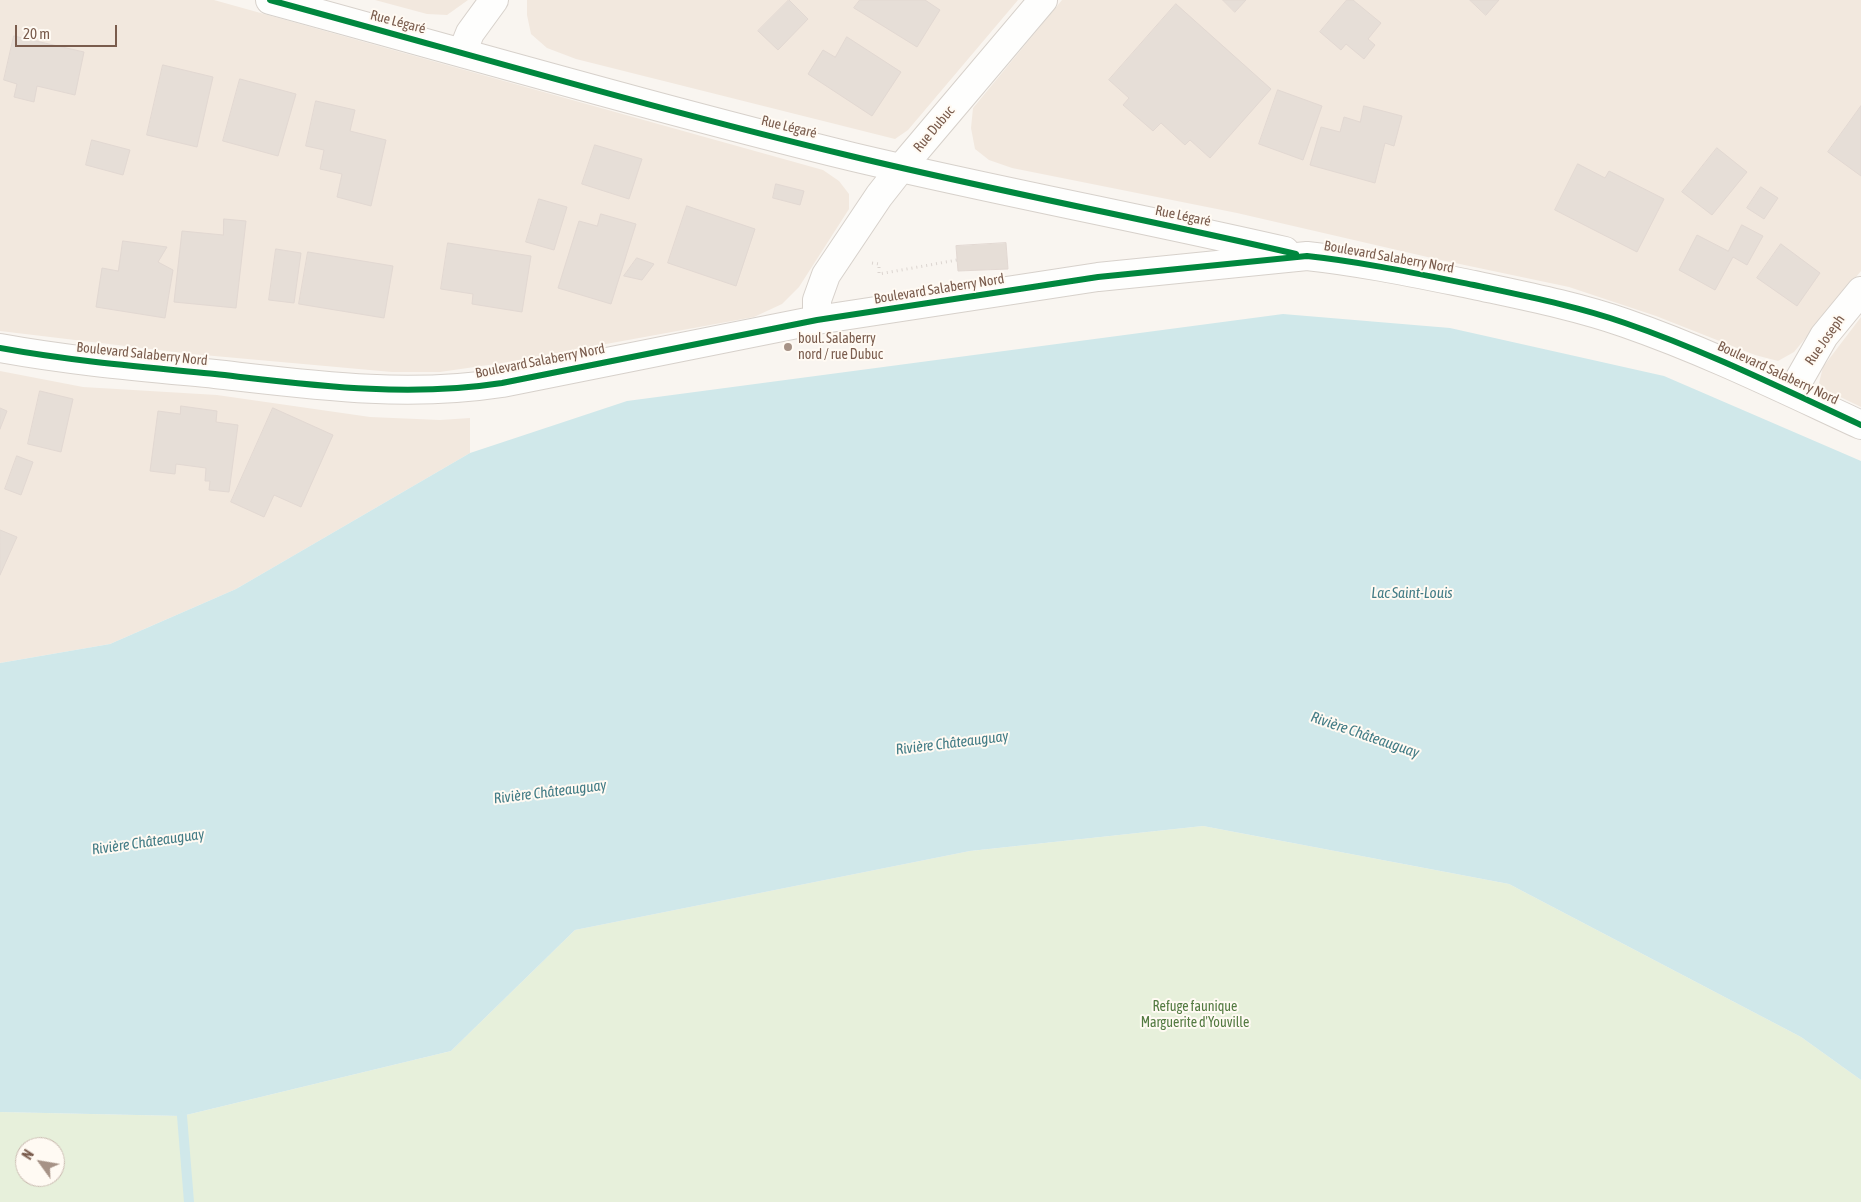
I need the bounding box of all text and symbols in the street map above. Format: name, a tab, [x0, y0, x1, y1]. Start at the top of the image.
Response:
street label: Rue Légaré	[369, 7, 427, 37]
scale bar	[18, 15, 120, 47]
text: 20 m	[23, 25, 50, 42]
street label: Rue Dubuc	[910, 102, 958, 156]
street label: Rue Légaré	[760, 112, 818, 142]
street label: Rue Légaré	[1154, 202, 1212, 230]
street label: Boulevard Salaberry Nord	[1323, 237, 1455, 277]
street label: Boulevard Salaberry Nord	[873, 270, 1005, 308]
street label: Rue Joseph	[1802, 312, 1848, 368]
place label: boul. Salaberry nord / rue Dubuc	[798, 331, 883, 364]
street label: Boulevard Salaberry Nord	[1715, 338, 1841, 408]
street label: Boulevard Salaberry Nord	[76, 339, 208, 369]
street label: Boulevard Salaberry Nord	[474, 340, 606, 382]
marker: boul. Salaberry nord / rue Dubuc	[782, 341, 794, 353]
water label: Lac Saint-Louis	[1371, 584, 1453, 602]
water label: Rivière Châteauguay	[1308, 708, 1422, 762]
water label: Rivière Châteauguay	[895, 727, 1009, 759]
water label: Rivière Châteauguay	[493, 776, 607, 808]
water label: Rivière Châteauguay	[91, 825, 205, 859]
park label: Refuge faunique Marguerite d'Youville	[1141, 999, 1249, 1032]
north arrow	[15, 1137, 65, 1187]
text: N	[19, 1147, 37, 1162]

